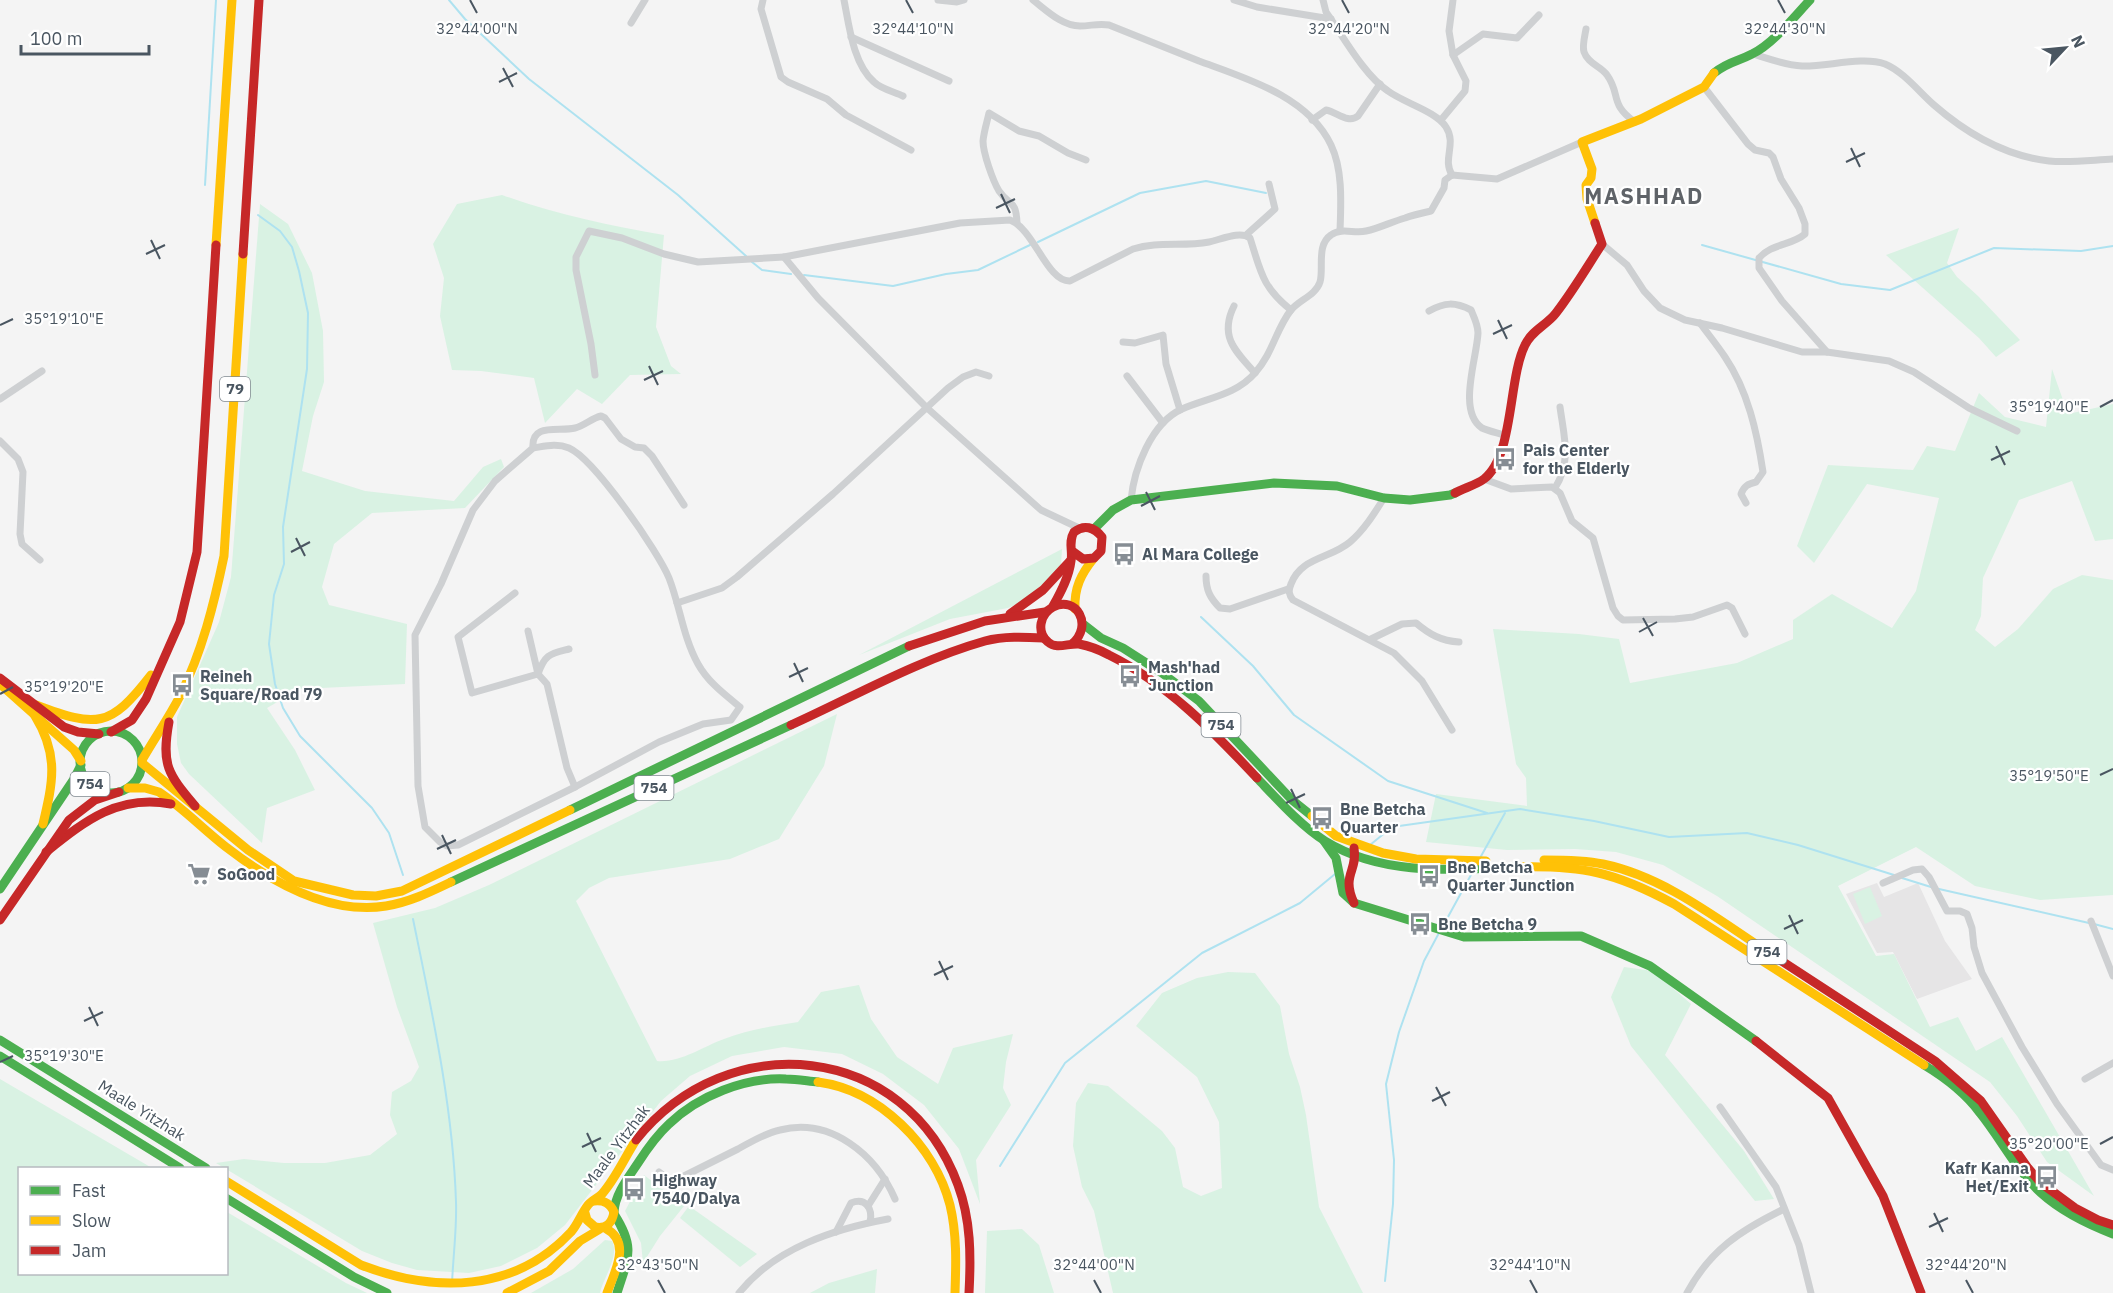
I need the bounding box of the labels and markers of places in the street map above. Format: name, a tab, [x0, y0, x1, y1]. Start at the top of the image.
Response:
place label: Pais Center for the Elderly	[1523, 440, 1630, 478]
bus stop icon: Pais Center for the Elderly	[1492, 446, 1518, 472]
bus stop icon: Al Mara College	[1111, 541, 1137, 567]
place label: Al Mara College	[1142, 544, 1259, 564]
place label: Mash'had Junction	[1148, 657, 1220, 695]
bus stop icon: Mash'had Junction	[1117, 663, 1143, 689]
place label: Reineh Square/Road 79	[200, 666, 322, 704]
bus stop icon: Reineh Square/Road 79	[169, 672, 195, 698]
place label: Bne Betcha Quarter	[1340, 799, 1426, 837]
bus stop icon: Bne Betcha Quarter	[1309, 805, 1335, 831]
place label: Bne Betcha Quarter Junction	[1447, 857, 1574, 895]
supermarket icon: SoGood	[186, 861, 212, 887]
bus stop icon: Bne Betcha Quarter Junction	[1416, 863, 1442, 889]
place label: SoGood	[217, 864, 275, 884]
bus stop icon: Bne Betcha 9	[1407, 911, 1433, 937]
place label: Bne Betcha 9	[1438, 914, 1537, 934]
place label: Kafr Kanna Het/Exit	[1945, 1158, 2029, 1196]
bus stop icon: Kafr Kanna Het/Exit	[2034, 1164, 2060, 1190]
place label: Highway 7540/Dalya	[652, 1170, 740, 1208]
bus stop icon: Highway 7540/Dalya	[621, 1176, 647, 1202]

